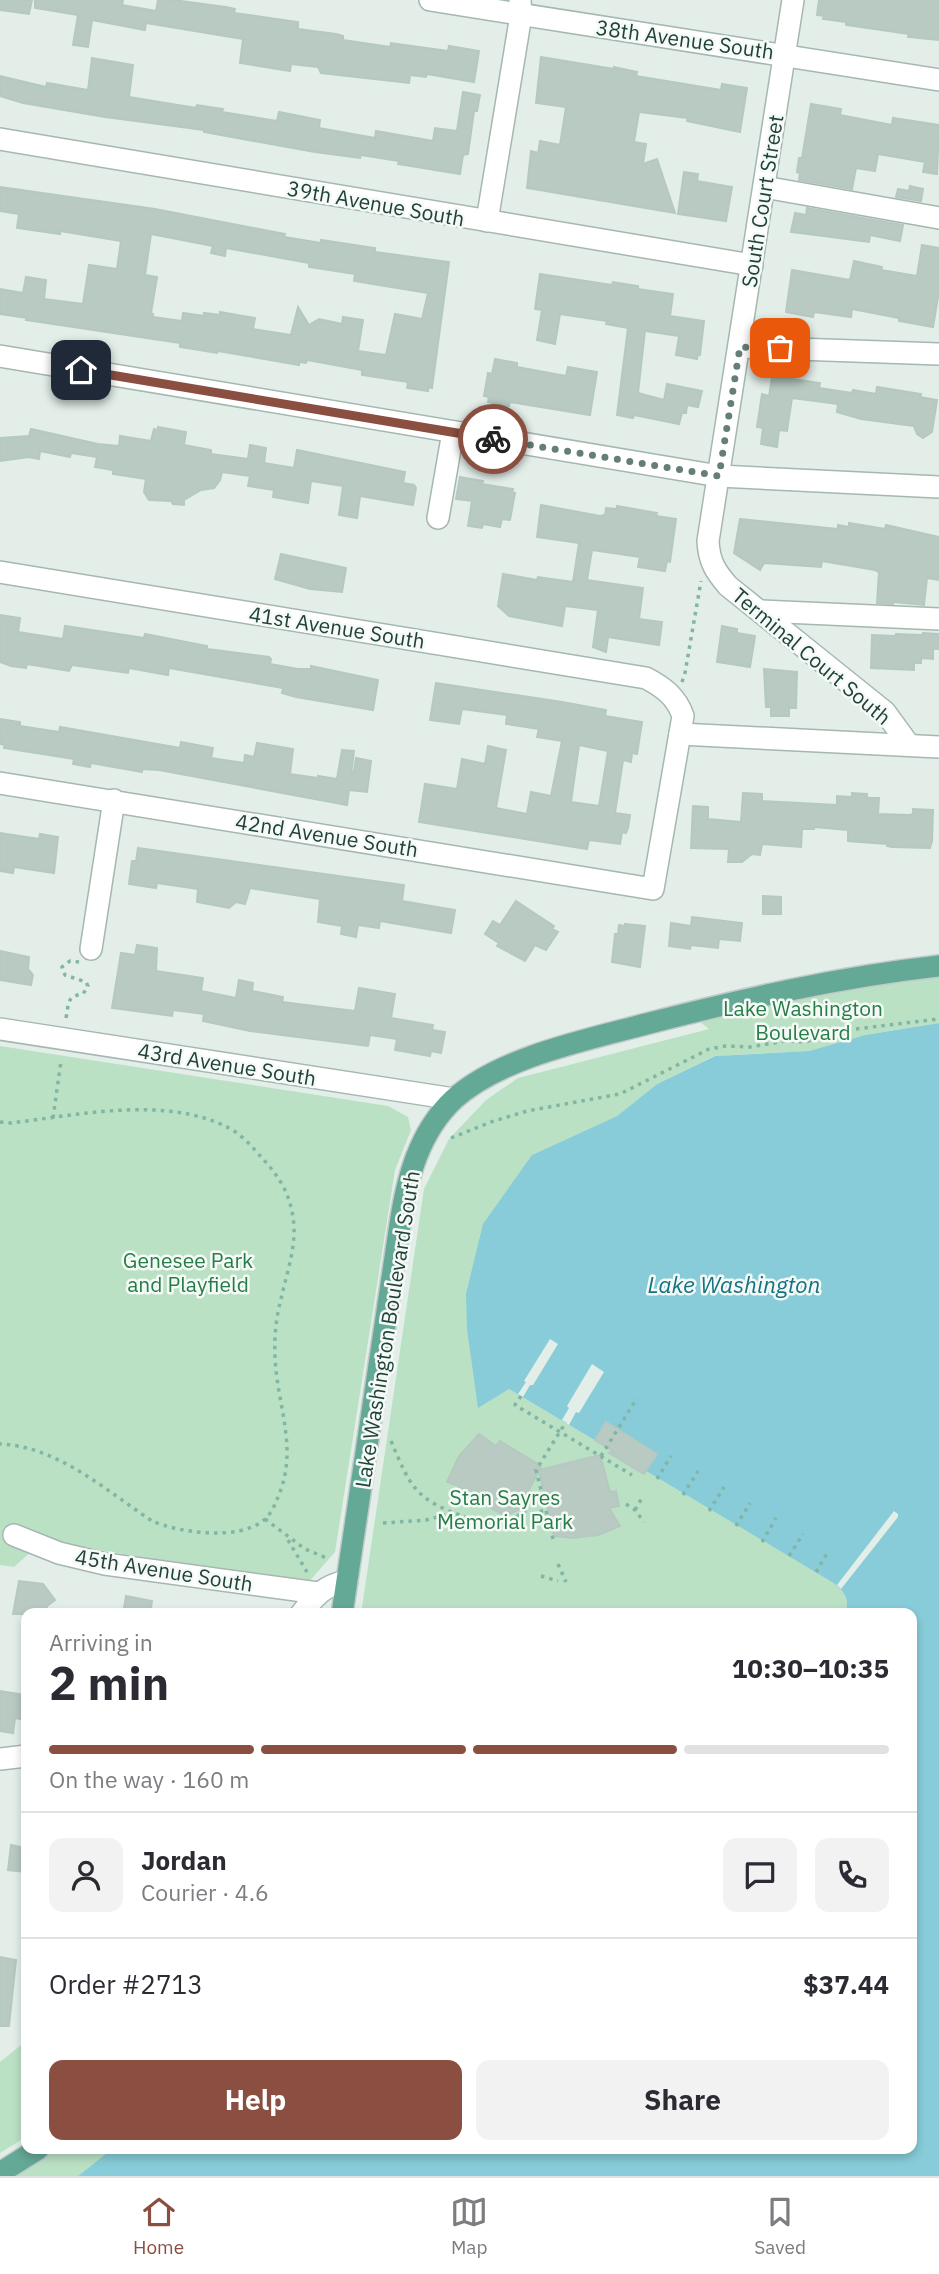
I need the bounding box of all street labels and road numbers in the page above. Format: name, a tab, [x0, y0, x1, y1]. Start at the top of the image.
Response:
street label: 38th Avenue South	[594, 13, 776, 65]
street label: South Court Street	[735, 113, 789, 289]
street label: 39th Avenue South	[285, 174, 467, 232]
street label: Terminal Court South	[727, 581, 897, 731]
street label: 41st Avenue South	[247, 599, 427, 655]
street label: 42nd Avenue South	[234, 807, 420, 863]
street label: 43rd Avenue South	[136, 1036, 318, 1092]
street label: Lake Washington Boulevard South	[348, 1168, 426, 1490]
street label: 45th Avenue South	[73, 1542, 255, 1598]

